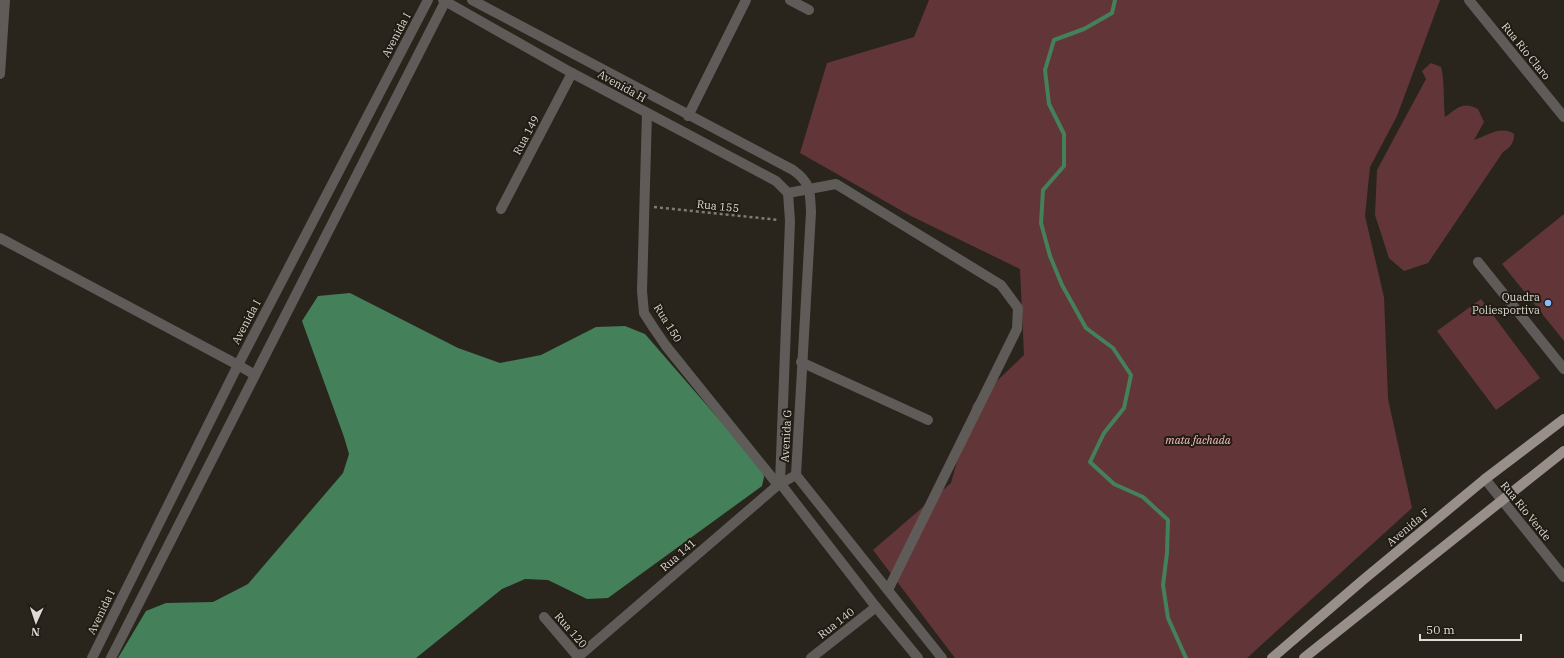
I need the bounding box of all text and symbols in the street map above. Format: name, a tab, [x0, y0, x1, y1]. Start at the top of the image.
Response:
street label: Avenida I	[378, 10, 414, 60]
street label: Rua Rio Claro	[1499, 19, 1553, 83]
street label: Avenida H	[595, 67, 649, 105]
street label: Rua 149	[510, 113, 542, 157]
street label: Rua 155	[696, 197, 740, 215]
place label: Quadra Poliesportiva	[1472, 290, 1540, 317]
street label: Avenida I	[228, 297, 264, 347]
marker: Quadra Poliesportiva	[1543, 298, 1553, 308]
street label: Rua 150	[651, 301, 685, 345]
street label: Avenida G	[778, 409, 794, 463]
park label: mata fachada	[1165, 433, 1231, 447]
street label: Rua Rio Verde	[1498, 478, 1554, 544]
street label: Avenida F	[1384, 505, 1432, 549]
street label: Rua 141	[657, 536, 699, 574]
street label: Avenida I	[84, 587, 118, 637]
north arrow	[16, 602, 56, 642]
street label: Rua 140	[815, 604, 857, 642]
street label: Rua 120	[552, 609, 590, 651]
scale bar	[1420, 616, 1521, 642]
text: 50 m	[1426, 622, 1455, 637]
text: N	[30, 625, 40, 639]

